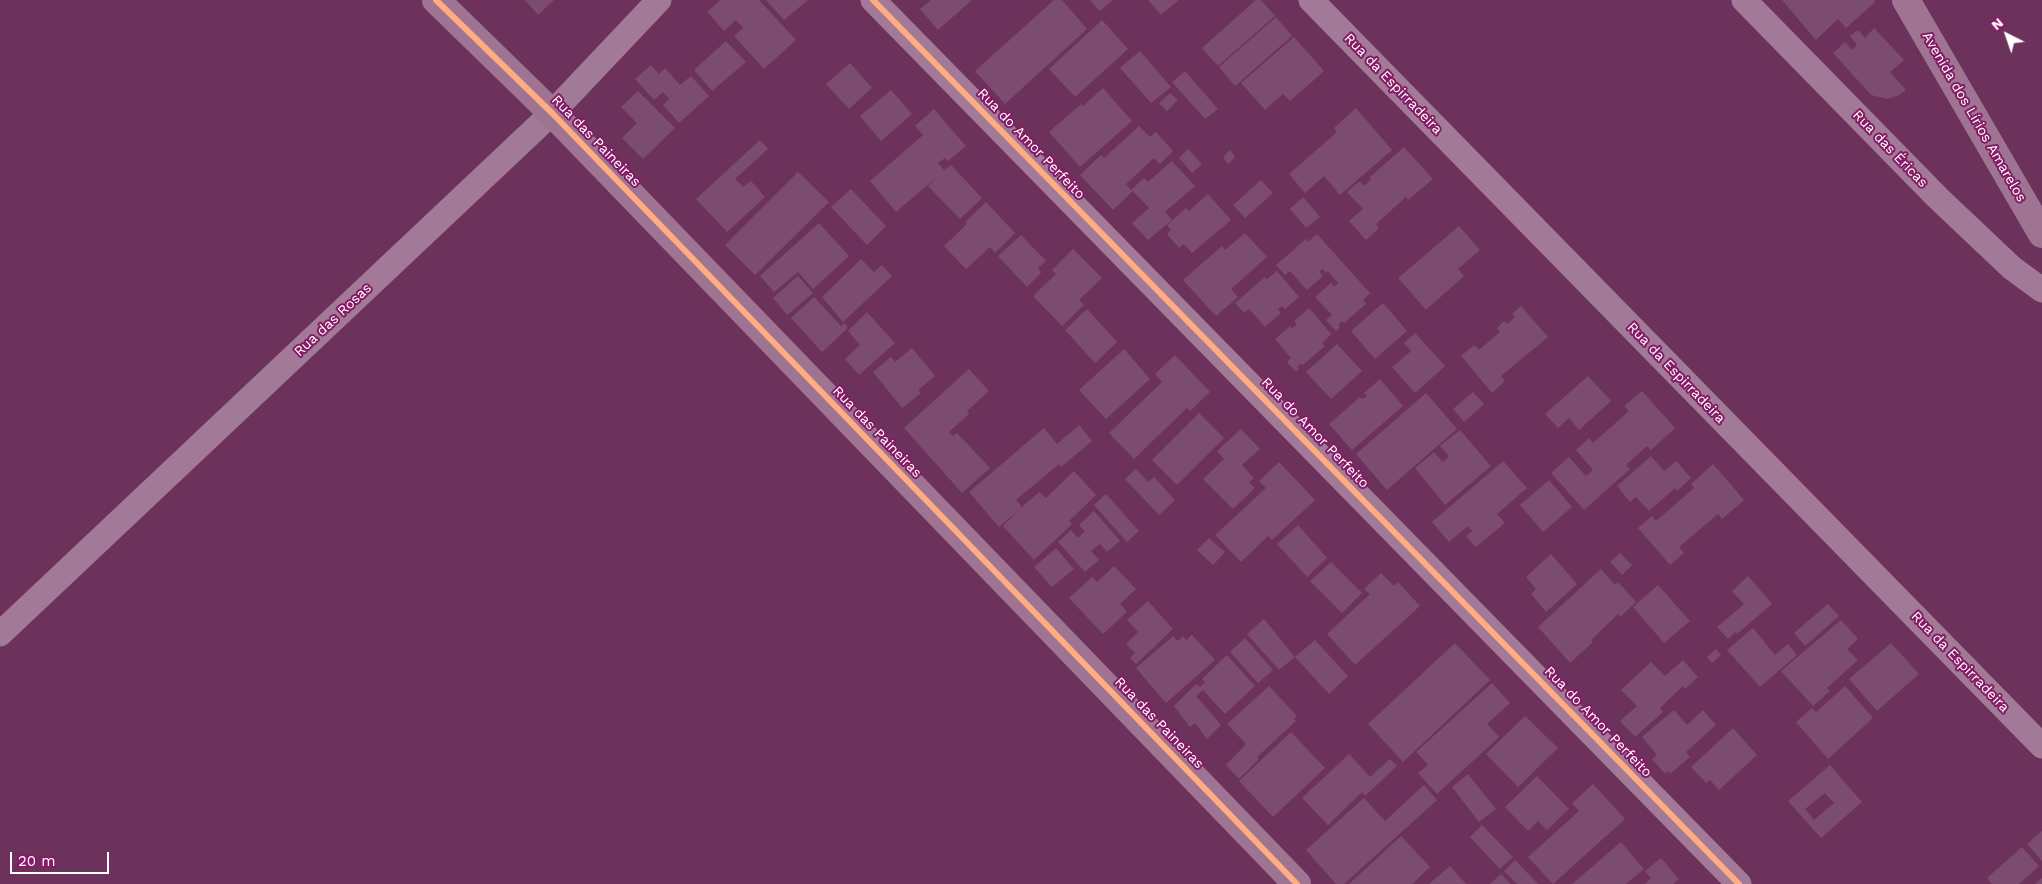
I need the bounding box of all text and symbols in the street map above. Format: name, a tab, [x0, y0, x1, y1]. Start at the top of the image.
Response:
north arrow	[1982, 10, 2032, 60]
text: N	[1988, 14, 2006, 33]
street label: Avenida dos Lírios Amarelos	[1918, 29, 2030, 205]
street label: Rua da Espirradeira	[1340, 30, 1446, 138]
street label: Rua do Amor Perfeito	[974, 85, 1088, 203]
street label: Rua das Paineiras	[548, 92, 644, 190]
street label: Rua das Éricas	[1849, 107, 1931, 191]
street label: Rua das Rosas	[291, 280, 375, 360]
street label: Rua da Espirradeira	[1623, 319, 1729, 427]
street label: Rua do Amor Perfeito	[1258, 374, 1372, 492]
street label: Rua das Paineiras	[829, 383, 925, 481]
street label: Rua da Espirradeira	[1907, 608, 2013, 716]
street label: Rua do Amor Perfeito	[1541, 663, 1655, 781]
street label: Rua das Paineiras	[1111, 674, 1207, 772]
scale bar	[12, 842, 111, 874]
text: 20 m	[18, 852, 56, 870]

